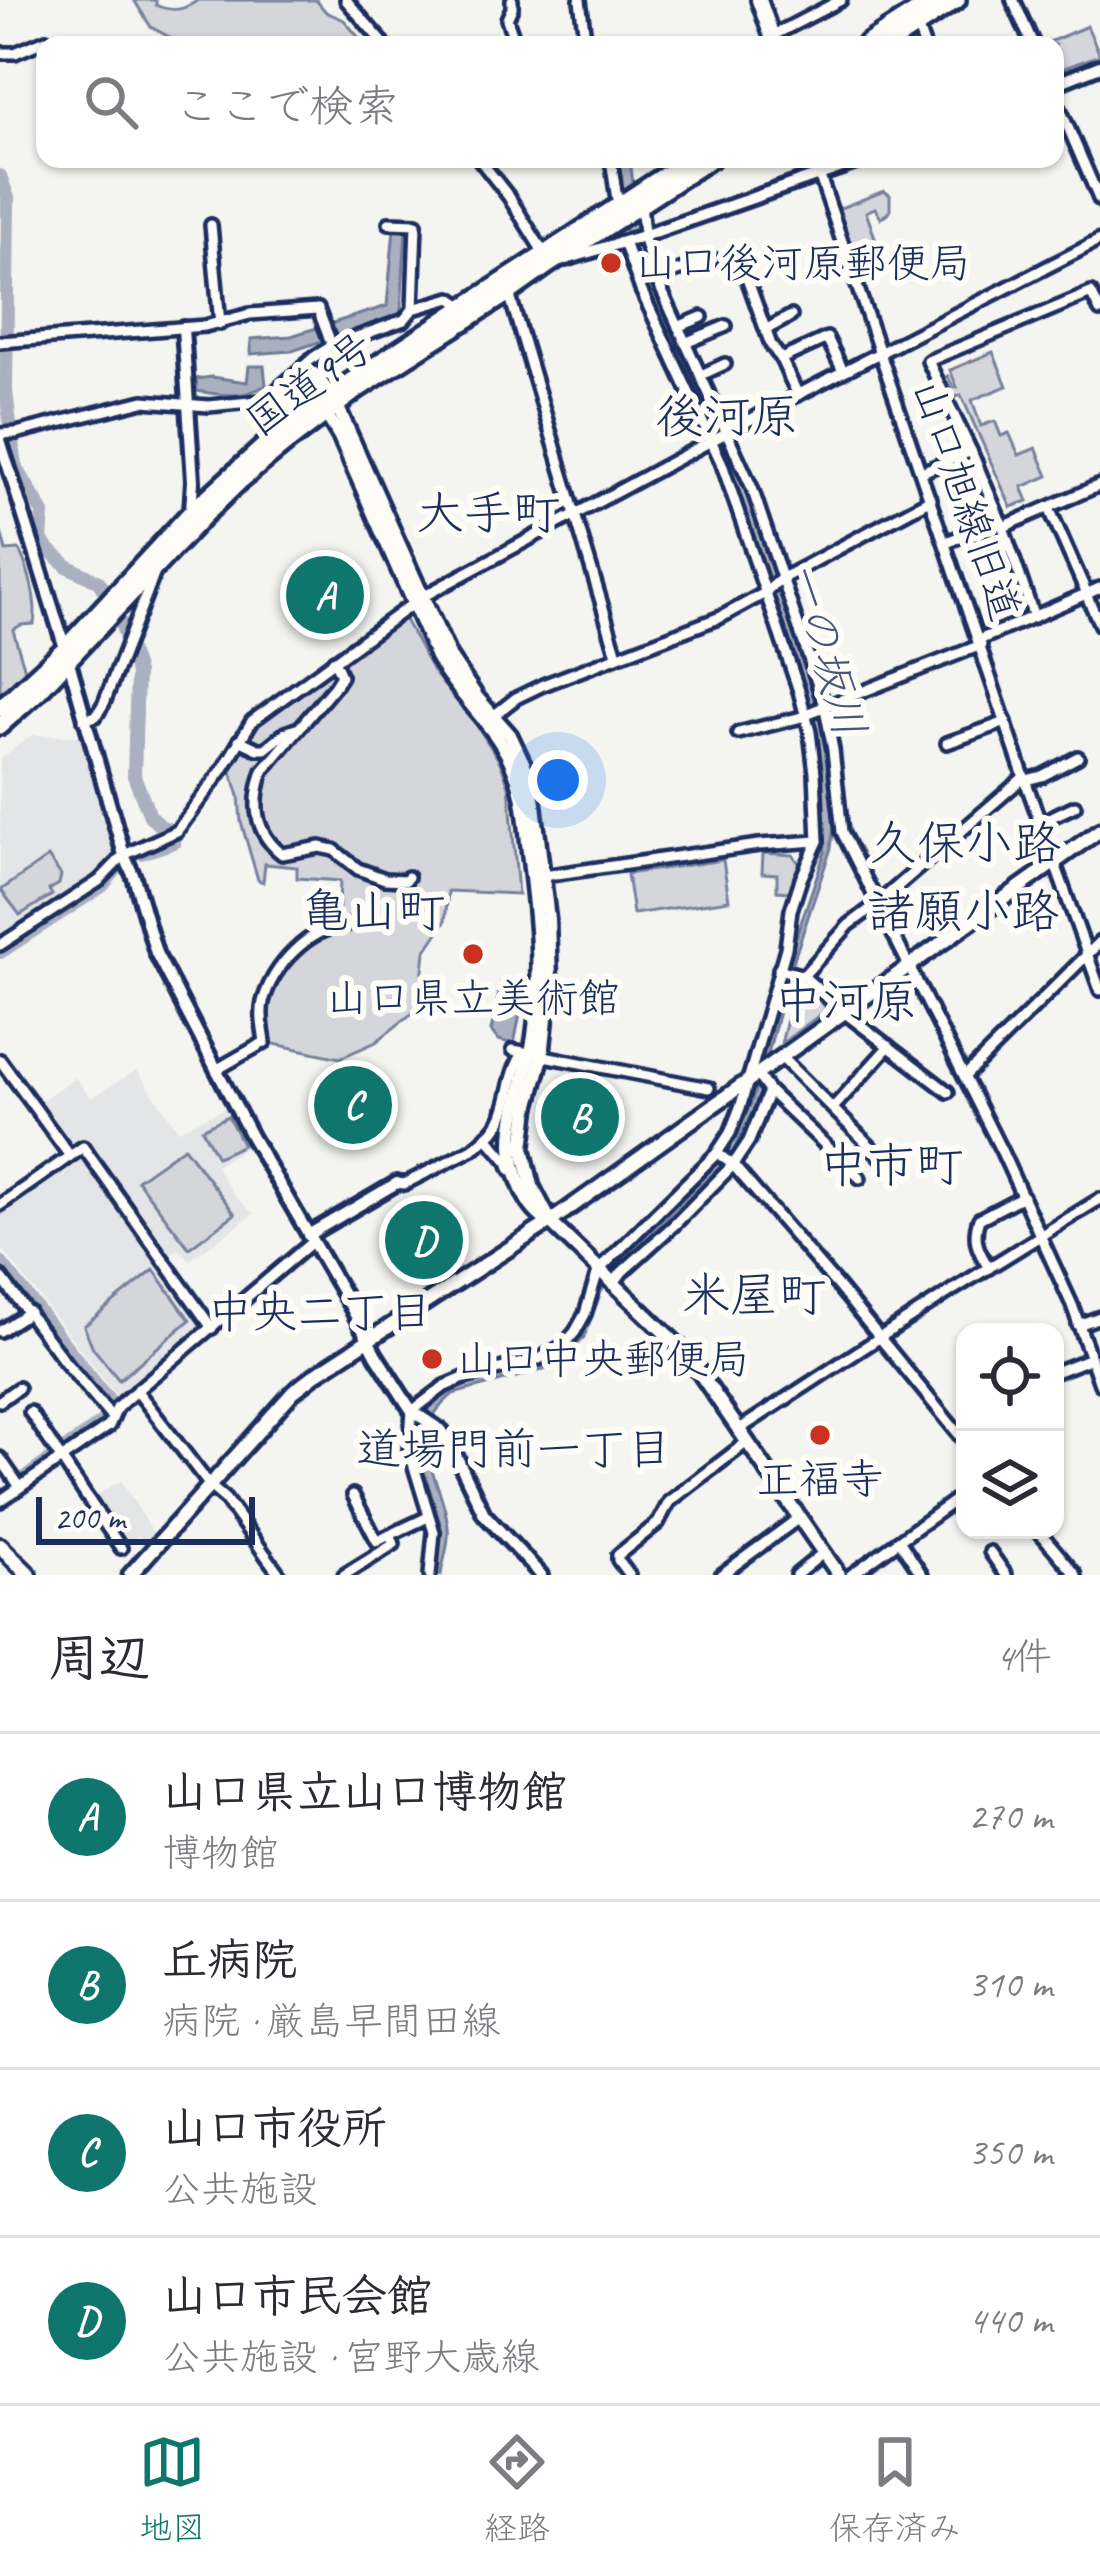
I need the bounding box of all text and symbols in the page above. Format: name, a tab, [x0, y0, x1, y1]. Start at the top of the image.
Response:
search box	[36, 36, 1064, 168]
icon: search	[78, 69, 144, 135]
text: ここで検索	[174, 78, 399, 135]
place label: 山口後河原郵便局	[635, 237, 971, 290]
marker: 山口後河原郵便局	[598, 250, 624, 276]
street label: 国道9号	[236, 320, 384, 448]
street label: 山口旭線旧道	[900, 372, 1032, 628]
district label: 後河原	[655, 386, 799, 446]
district label: 大手町	[416, 483, 560, 543]
pin: A	[286, 550, 364, 640]
water label: 一の坂川	[774, 555, 878, 743]
your location	[528, 750, 588, 810]
district label: 久保小路	[869, 813, 1061, 873]
district label: 亀山町	[301, 881, 445, 941]
district label: 諸願小路	[867, 881, 1059, 941]
marker: 山口県立美術館	[460, 941, 486, 967]
district label: 中河原	[774, 971, 918, 1031]
place label: 山口県立美術館	[326, 972, 620, 1025]
pin: C	[314, 1060, 392, 1150]
pin: B	[541, 1072, 619, 1162]
district label: 中市町	[819, 1135, 963, 1195]
pin: D	[385, 1195, 463, 1285]
district label: 米屋町	[682, 1265, 826, 1325]
district label: 中央二丁目	[207, 1284, 433, 1341]
map controls	[956, 1323, 1064, 1539]
button: locate	[956, 1323, 1064, 1431]
place label: 山口中央郵便局	[456, 1333, 750, 1386]
marker: 山口中央郵便局	[419, 1346, 445, 1372]
district label: 道場門前一丁目	[356, 1421, 672, 1478]
marker: 正福寺	[807, 1422, 833, 1448]
button: layers	[956, 1431, 1064, 1539]
place label: 正福寺	[757, 1453, 883, 1506]
scale bar	[36, 1491, 255, 1544]
text: 200 m	[54, 1497, 125, 1539]
text: 周辺	[48, 1626, 150, 1690]
text: 4件	[995, 1633, 1052, 1682]
text: 山口県立山口博物館	[162, 1764, 567, 1821]
text: A	[77, 1792, 97, 1841]
text: 270 m	[968, 1792, 1052, 1841]
text: 博物館	[162, 1829, 279, 1878]
text: 丘病院	[162, 1932, 297, 1989]
text: B	[77, 1960, 97, 2009]
text: 310 m	[968, 1960, 1052, 2009]
text: 病院 · 厳島早間田線	[162, 1997, 500, 2046]
text: 山口市役所	[162, 2100, 387, 2157]
text: C	[78, 2128, 96, 2177]
text: 350 m	[968, 2128, 1052, 2177]
text: 公共施設	[162, 2165, 318, 2214]
text: 山口市民会館	[162, 2268, 432, 2325]
text: D	[76, 2296, 98, 2345]
text: 440 m	[968, 2296, 1052, 2345]
text: 公共施設 · 宮野大歳線	[162, 2333, 539, 2382]
tab: 地図	[139, 2429, 205, 2549]
tab: 経路	[484, 2429, 550, 2549]
tab: 保存済み	[829, 2429, 961, 2549]

